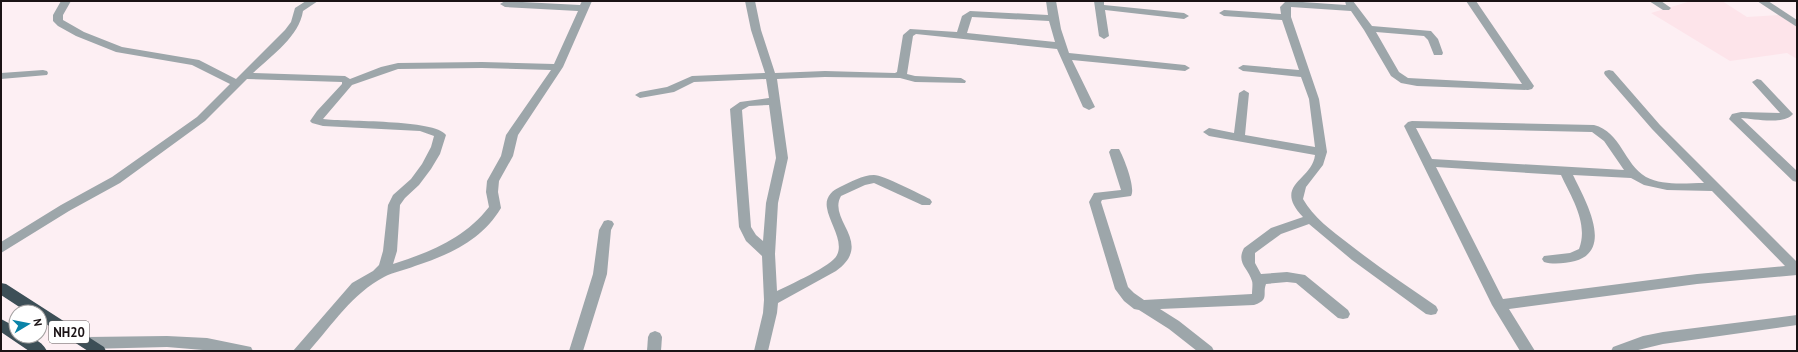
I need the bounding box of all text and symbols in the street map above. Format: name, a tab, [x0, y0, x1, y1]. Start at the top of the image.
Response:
north arrow	[8, 304, 48, 344]
text: N	[30, 317, 45, 327]
road number: NH20	[49, 321, 89, 343]

